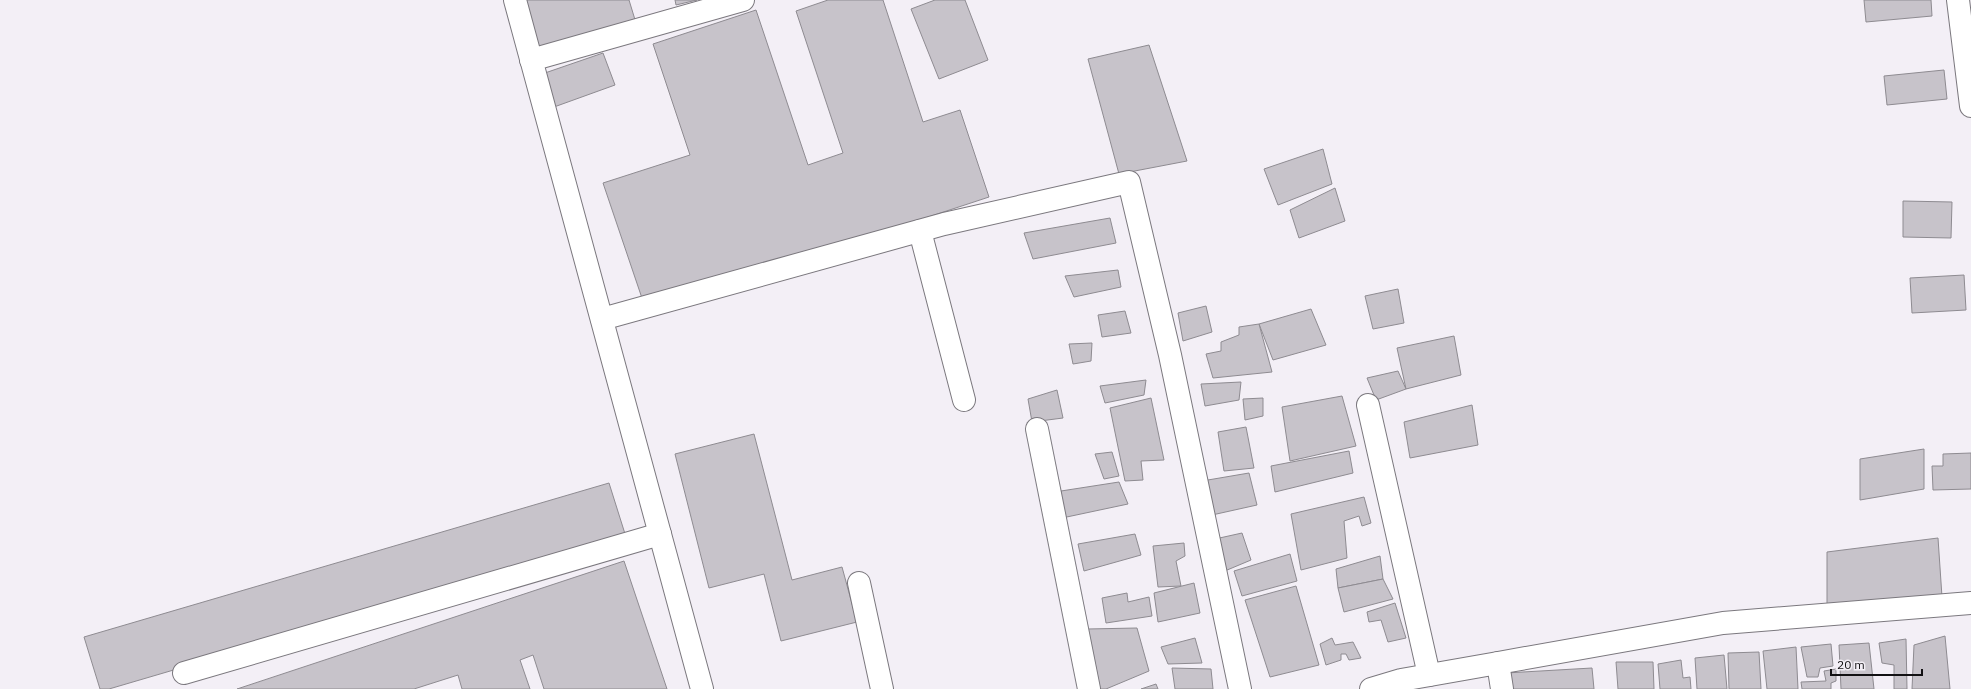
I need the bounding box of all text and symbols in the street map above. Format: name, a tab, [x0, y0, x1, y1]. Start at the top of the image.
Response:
scale bar	[1831, 651, 1922, 677]
text: 20 m	[1837, 657, 1865, 672]

